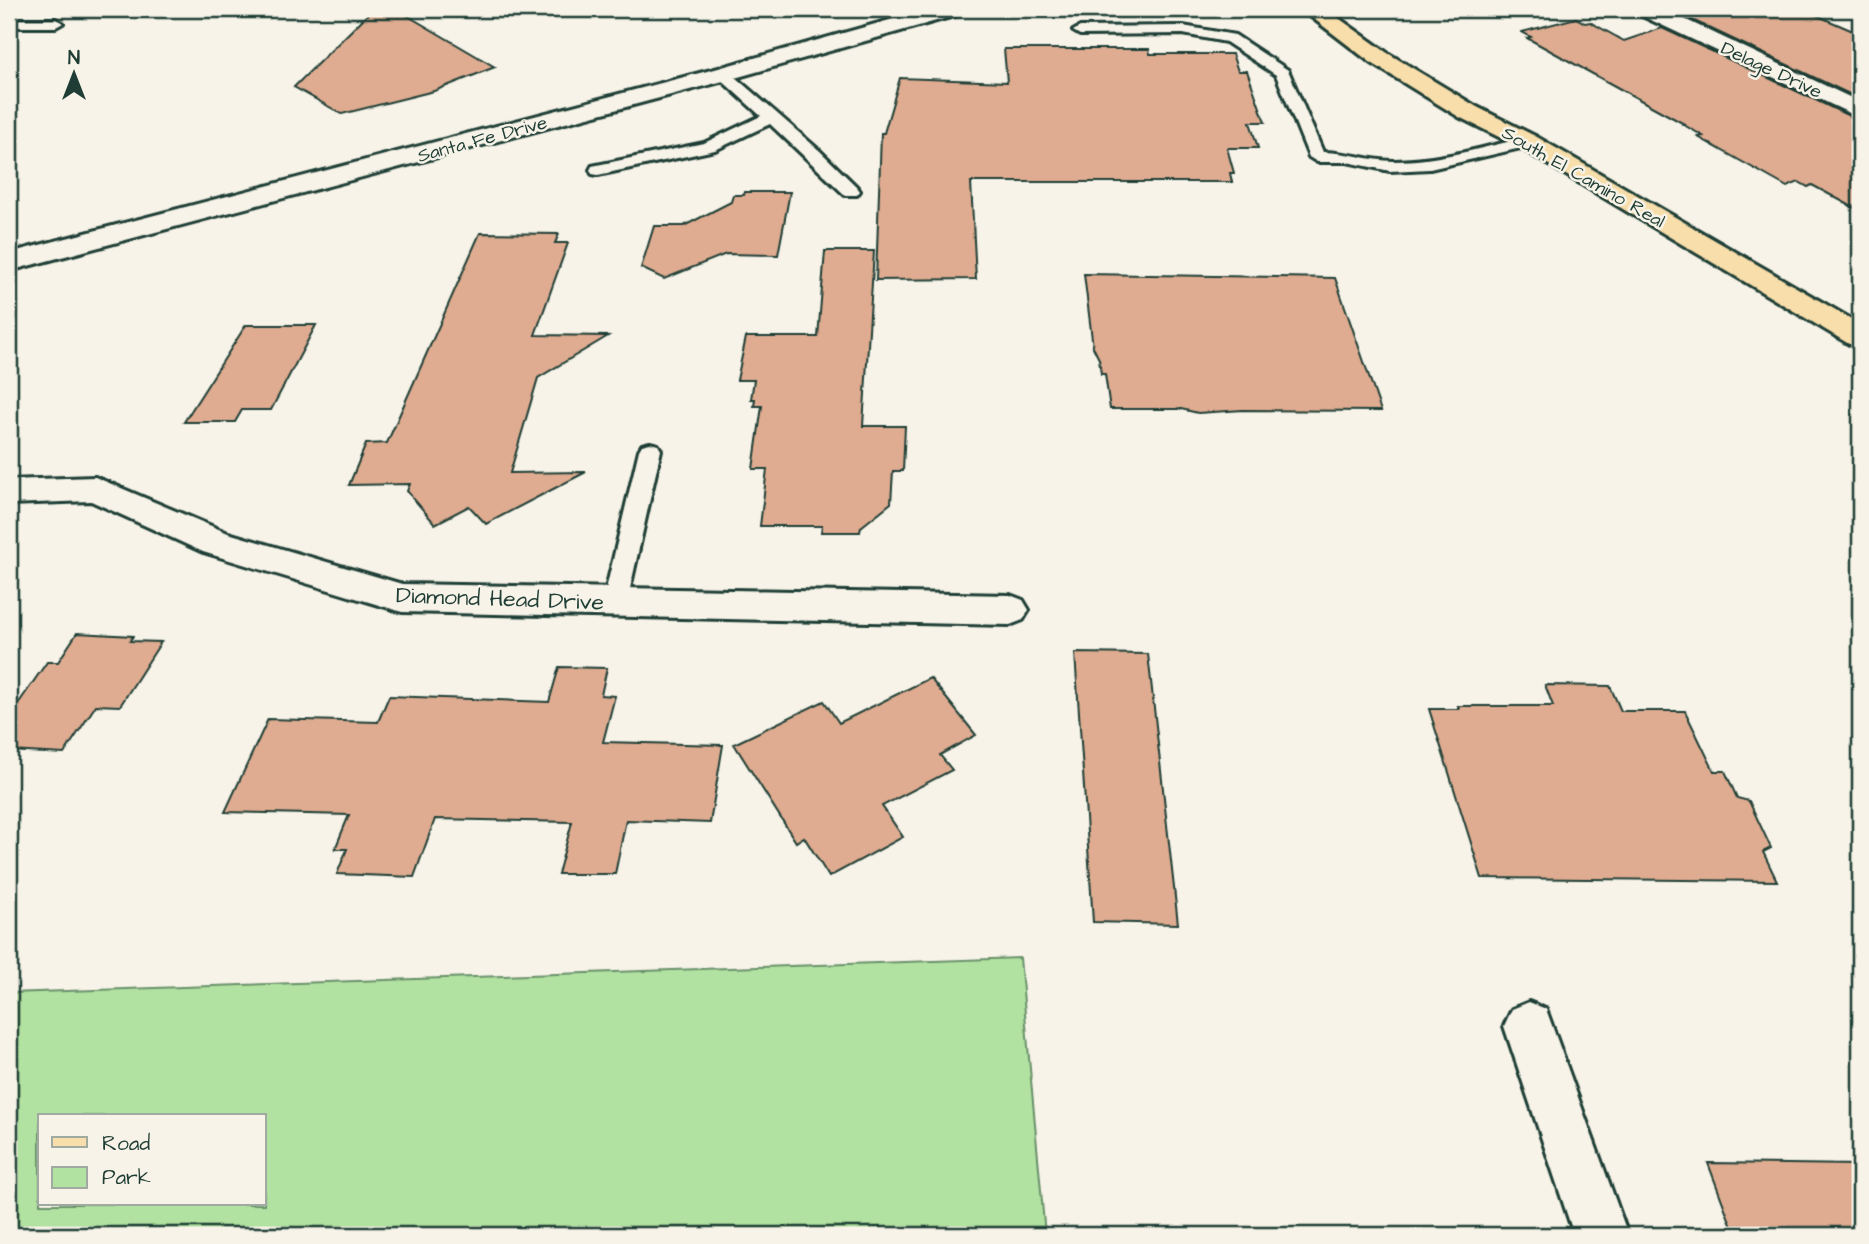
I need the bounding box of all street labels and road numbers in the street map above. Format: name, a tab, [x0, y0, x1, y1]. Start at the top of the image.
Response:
street label: Delage Drive	[1716, 35, 1826, 106]
street label: Santa Fe Drive	[415, 109, 550, 170]
street label: South El Camino Real	[1497, 120, 1670, 235]
street label: Diamond Head Drive	[395, 579, 604, 619]

